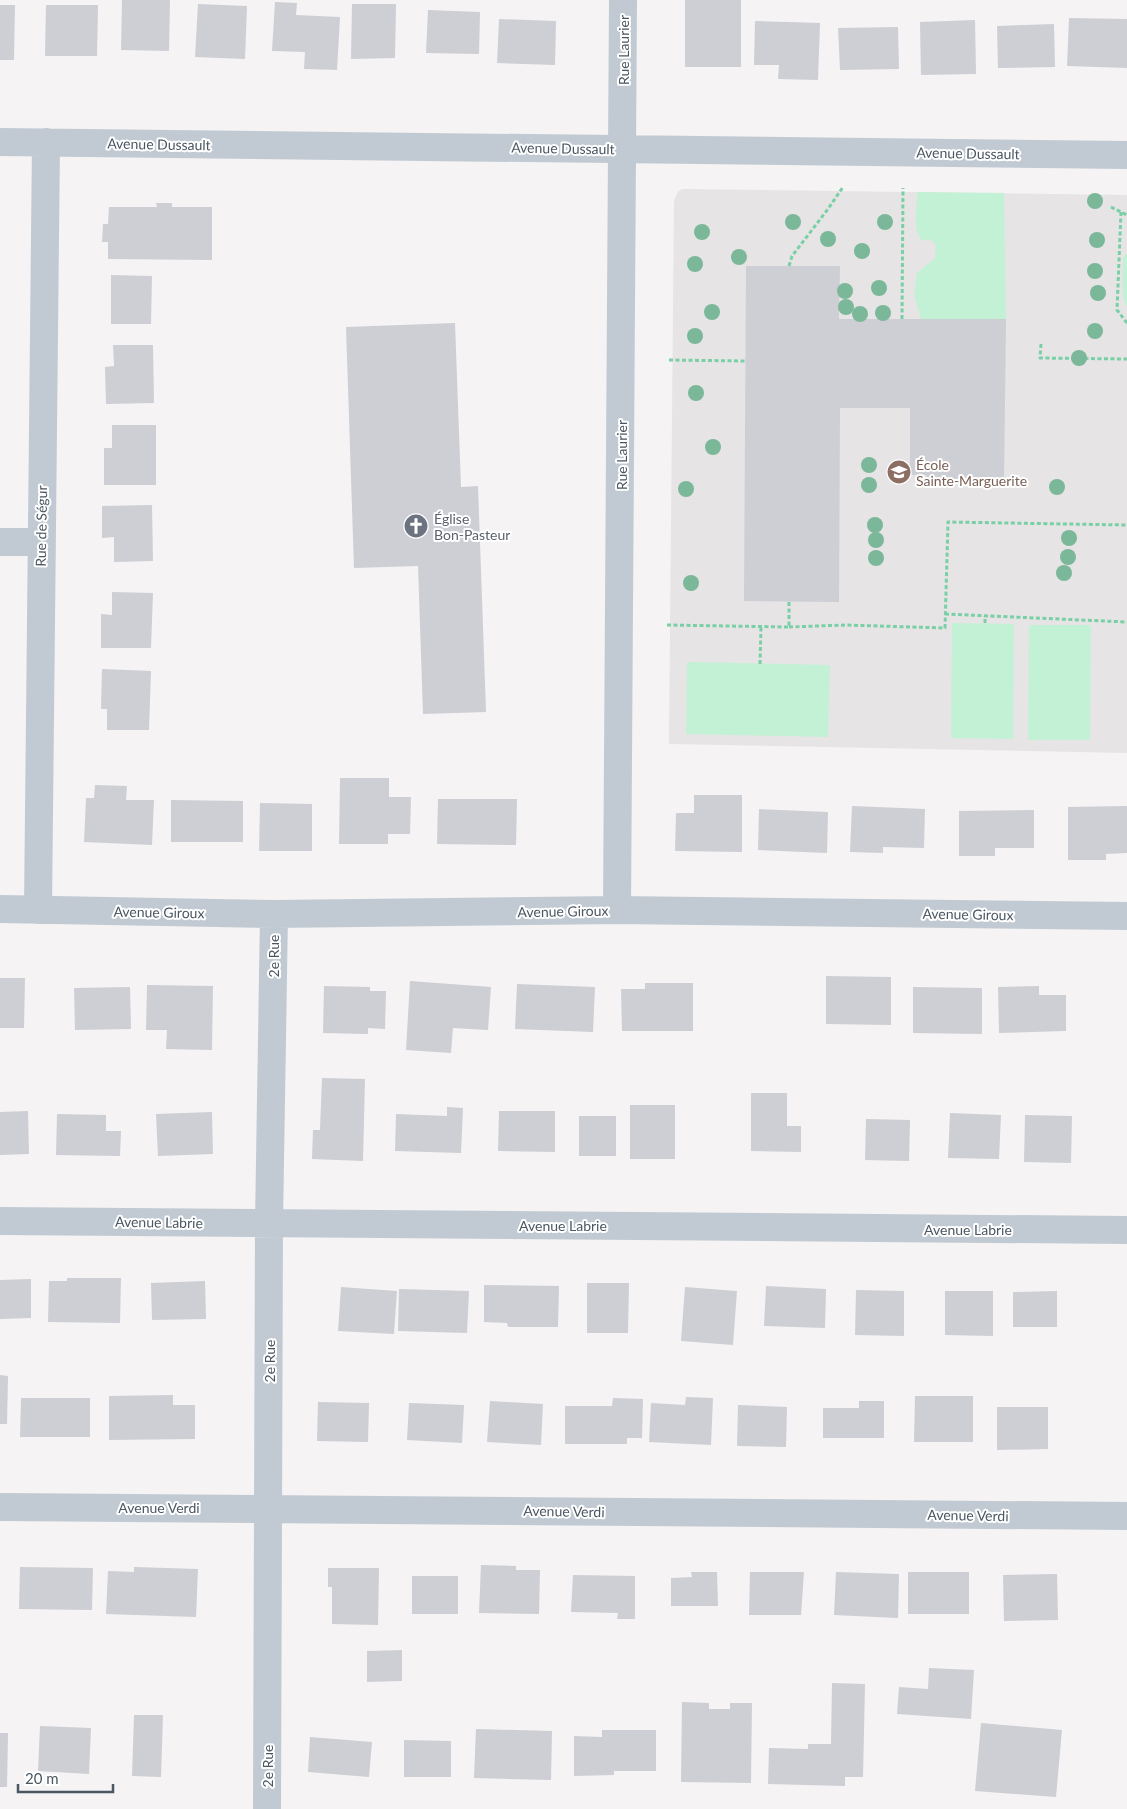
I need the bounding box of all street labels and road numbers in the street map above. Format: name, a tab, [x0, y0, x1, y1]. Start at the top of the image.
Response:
street label: Rue Laurier	[615, 15, 632, 85]
street label: Avenue Dussault	[107, 135, 211, 153]
street label: Avenue Dussault	[511, 139, 615, 157]
street label: Avenue Dussault	[916, 144, 1020, 162]
street label: Rue Laurier	[613, 420, 630, 490]
street label: Rue de Ségur	[32, 485, 50, 567]
street label: Avenue Giroux	[517, 902, 609, 920]
street label: Avenue Giroux	[113, 903, 205, 921]
street label: Avenue Giroux	[922, 905, 1014, 923]
street label: 2e Rue	[265, 935, 282, 977]
street label: Avenue Labrie	[115, 1213, 203, 1231]
street label: Avenue Labrie	[519, 1217, 607, 1234]
street label: Avenue Labrie	[924, 1221, 1012, 1238]
street label: 2e Rue	[261, 1340, 278, 1382]
street label: Avenue Verdi	[118, 1499, 200, 1516]
street label: Avenue Verdi	[523, 1502, 605, 1520]
street label: Avenue Verdi	[927, 1506, 1009, 1524]
street label: 2e Rue	[259, 1745, 276, 1787]

